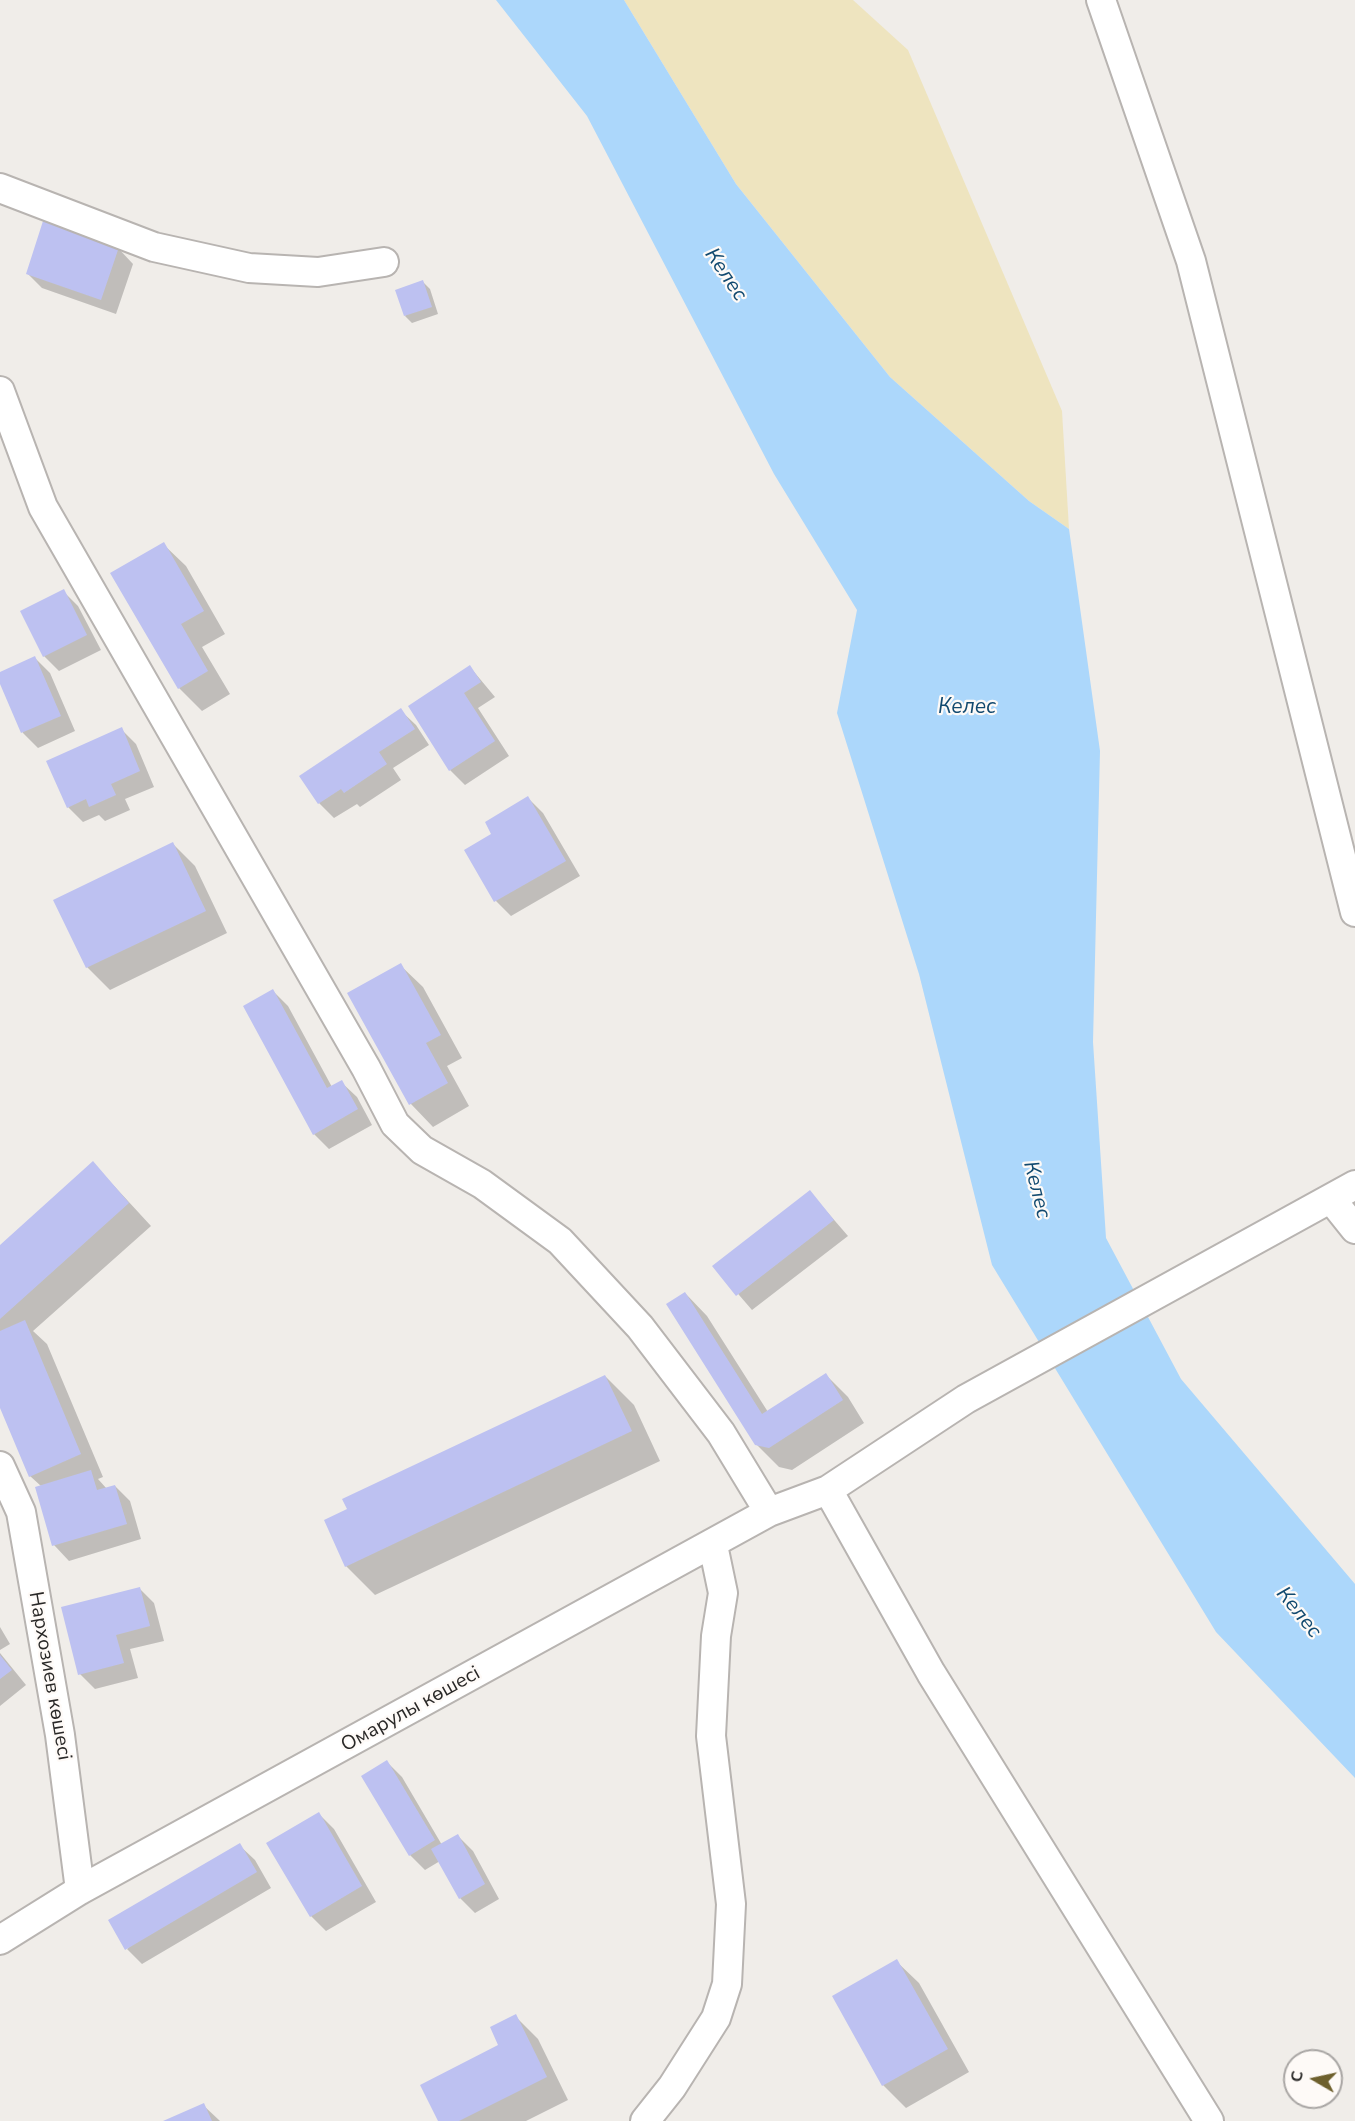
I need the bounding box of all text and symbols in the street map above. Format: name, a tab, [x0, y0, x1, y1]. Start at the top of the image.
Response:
water label: Келес	[698, 244, 752, 306]
water label: Келес	[938, 695, 996, 721]
water label: Келес	[1017, 1159, 1055, 1221]
water label: Келес	[1270, 1583, 1326, 1643]
street label: Нархозиев көшесі	[22, 1590, 76, 1762]
street label: Омарулы көшесі	[337, 1662, 485, 1758]
north arrow	[1283, 2049, 1343, 2109]
text: С	[1285, 2069, 1309, 2084]

